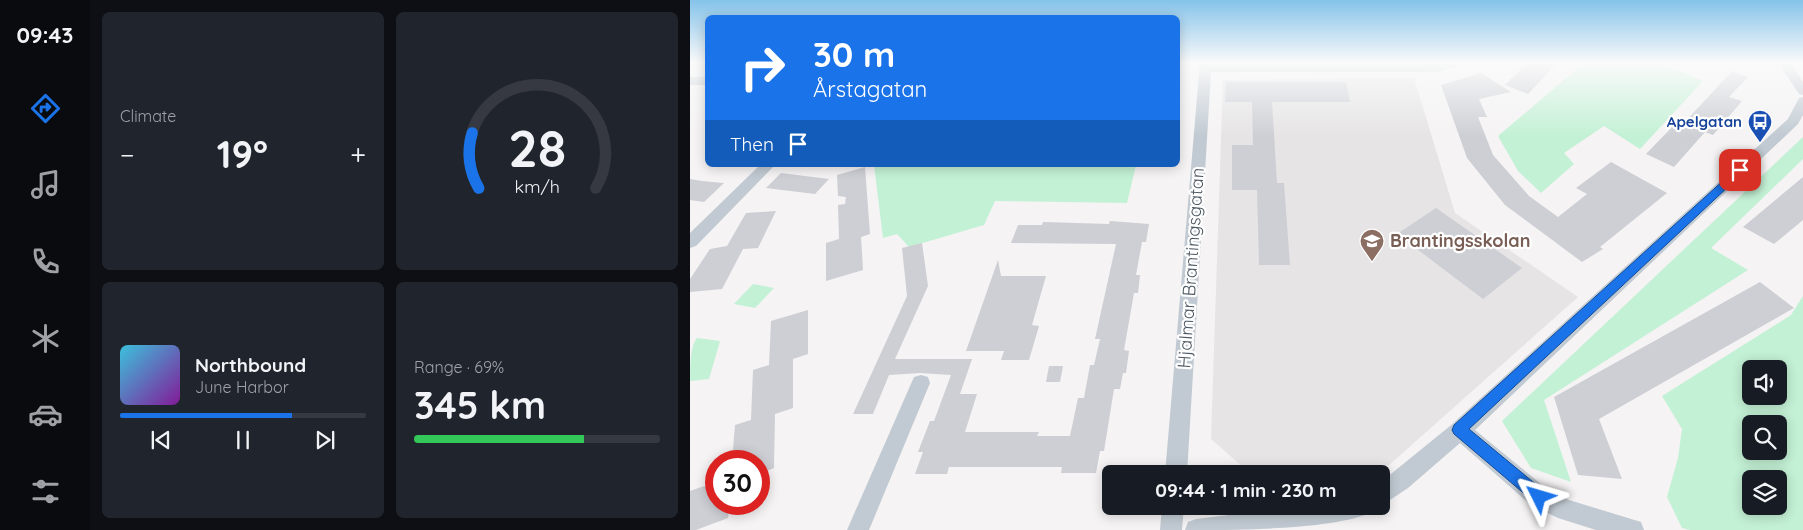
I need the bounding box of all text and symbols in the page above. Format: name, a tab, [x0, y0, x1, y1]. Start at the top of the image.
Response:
text: 09:43	[17, 21, 73, 49]
text: 30 m	[813, 32, 895, 76]
icon: right	[730, 35, 795, 100]
text: Årstagatan	[813, 75, 927, 103]
icon: directions	[28, 91, 63, 126]
text: Climate	[120, 106, 176, 126]
bus stop icon: Apelgatan	[1747, 109, 1773, 143]
place label: Apelgatan	[1667, 112, 1742, 131]
text: 28	[508, 115, 566, 180]
text: 19°	[217, 130, 268, 178]
icon: arrive	[784, 130, 812, 158]
text: Then	[730, 132, 774, 156]
text: −	[120, 137, 135, 172]
text: +	[350, 137, 366, 172]
pin	[1719, 149, 1761, 191]
icon: arrive	[1726, 156, 1754, 184]
icon: music	[28, 167, 63, 202]
street label: Hjalmar Brantingsgatan	[1172, 167, 1209, 369]
text: km/h	[514, 175, 560, 197]
school or university icon: Brantingsskolan	[1359, 228, 1385, 262]
place label: Brantingsskolan	[1390, 229, 1530, 252]
icon: phone	[28, 244, 63, 279]
icon: climate	[28, 321, 63, 356]
text: Northbound	[195, 353, 306, 377]
text: Range · 69%	[414, 357, 504, 377]
map controls	[1742, 360, 1787, 515]
button: sound	[1742, 360, 1787, 405]
text: June Harbor	[195, 377, 289, 397]
text: 345 km	[414, 381, 546, 429]
icon: car	[28, 397, 63, 432]
button: search	[1742, 415, 1787, 460]
icon: previous	[147, 426, 175, 454]
icon: pause	[229, 426, 257, 454]
icon: next	[311, 426, 339, 454]
speed limit sign: 30	[705, 450, 770, 515]
position arrow	[1512, 470, 1564, 522]
button: layers	[1742, 470, 1787, 515]
icon: filters	[28, 474, 63, 509]
text: 09:44 · 1 min · 230 m	[1155, 478, 1337, 502]

